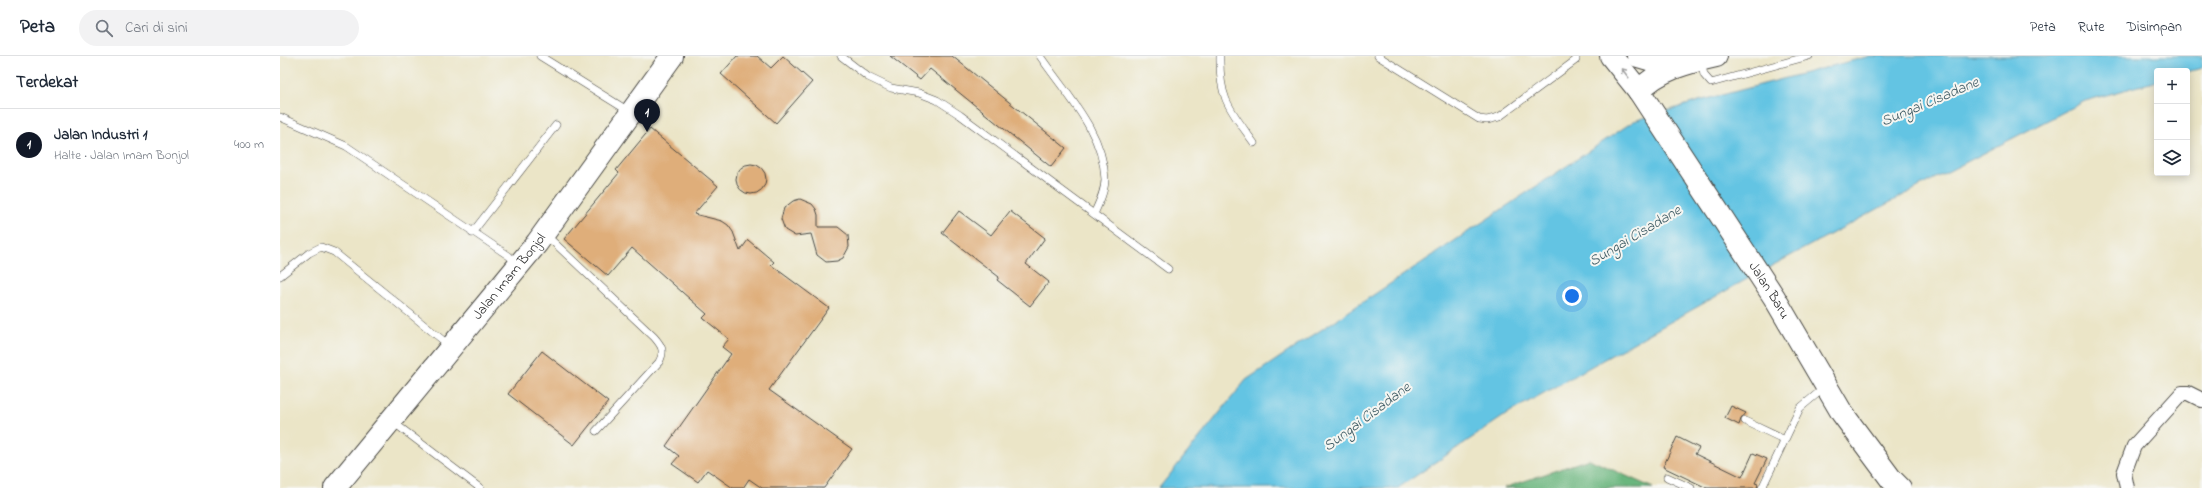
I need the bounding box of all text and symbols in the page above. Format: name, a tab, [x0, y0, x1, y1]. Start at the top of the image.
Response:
search box	[79, 10, 359, 46]
text: Peta	[20, 14, 55, 41]
icon: search	[93, 17, 115, 39]
text: Cari di sini	[125, 17, 188, 39]
text: Peta	[2030, 17, 2056, 38]
text: Rute	[2078, 17, 2105, 38]
text: Disimpan	[2127, 17, 2182, 38]
one-way arrow	[1621, 68, 1630, 79]
map controls	[2154, 68, 2190, 176]
button: +	[2154, 68, 2190, 104]
text: Terdekat	[16, 70, 78, 95]
water label: Sungai Cisadane	[1878, 71, 1984, 133]
pin: 1	[634, 99, 660, 132]
button: −	[2154, 104, 2190, 140]
text: Jalan Industri 1	[54, 124, 148, 146]
text: 1	[27, 135, 31, 154]
text: 400 m	[234, 135, 264, 154]
button: layers	[2154, 140, 2190, 176]
text: Halte · Jalan Imam Bonjol	[54, 146, 189, 165]
water label: Sungai Cisadane	[1585, 199, 1687, 273]
street label: Jalan Imam Bonjol	[467, 229, 551, 324]
street label: Jalan Baru	[1743, 258, 1795, 323]
your location	[1562, 286, 1582, 306]
water label: Sungai Cisadane	[1319, 376, 1417, 458]

